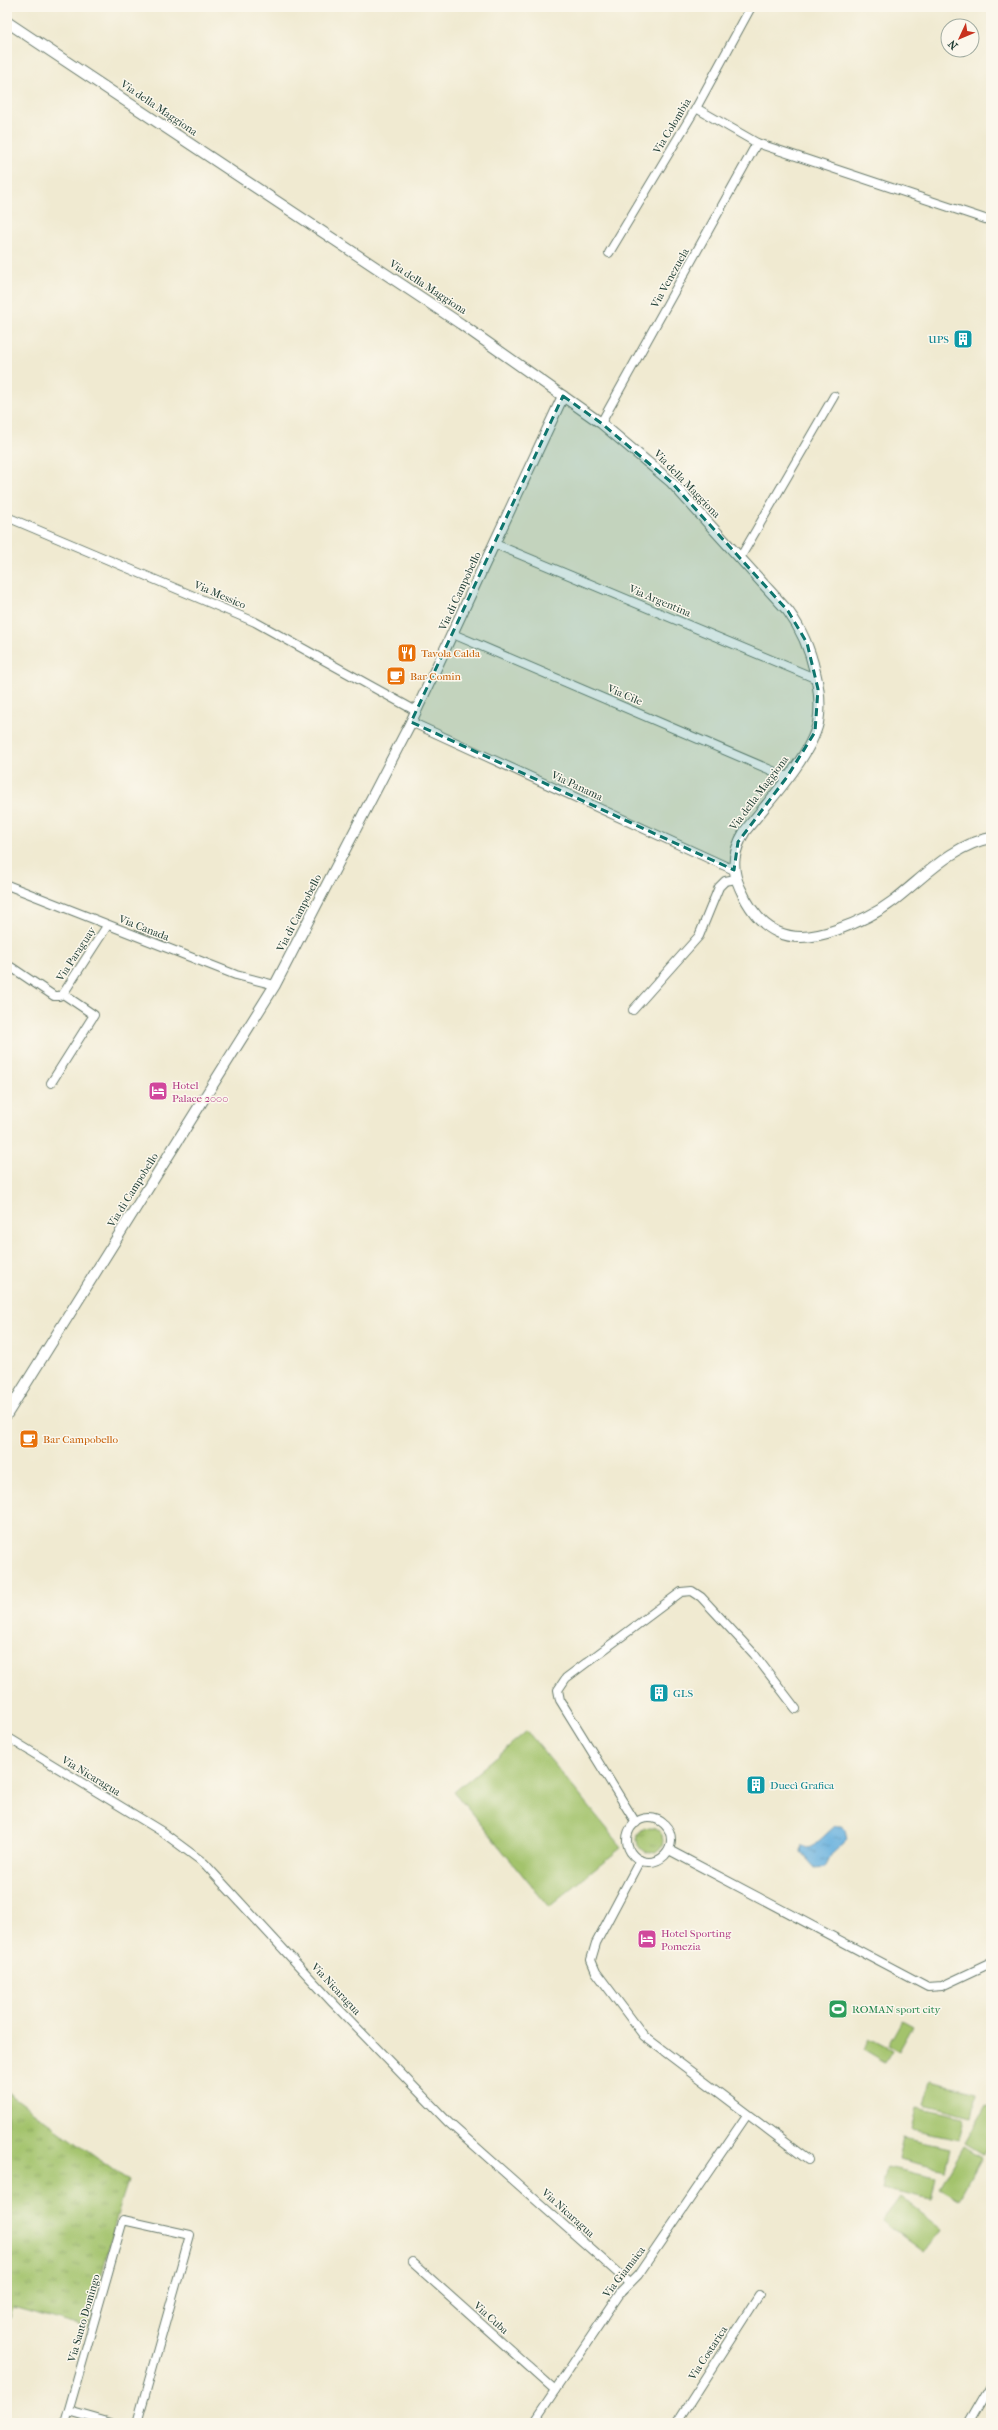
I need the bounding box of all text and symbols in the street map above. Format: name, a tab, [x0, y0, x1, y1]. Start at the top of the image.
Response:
north arrow	[940, 18, 980, 58]
text: N	[945, 37, 961, 52]
street label: Via della Maggiona	[117, 77, 201, 139]
street label: Via Colombia	[650, 95, 694, 157]
street label: Via Venezuela	[648, 245, 692, 311]
street label: Via della Maggiona	[386, 257, 470, 317]
building icon: UPS	[952, 328, 974, 350]
place label: UPS	[928, 333, 949, 346]
street label: Via della Maggiona	[650, 446, 724, 521]
street label: Via di Campobello	[436, 549, 484, 633]
street label: Via Messico	[191, 578, 248, 612]
street label: Via Argentina	[626, 582, 694, 620]
restaurant icon: Tavola Calda	[396, 642, 418, 664]
place label: Tavola Calda	[421, 647, 481, 660]
cafe icon: Bar Comin	[385, 665, 407, 687]
place label: Bar Comin	[410, 670, 462, 683]
street label: Via Cile	[605, 681, 645, 708]
street label: Via della Maggiona	[726, 752, 792, 834]
street label: Via Panama	[548, 768, 606, 804]
street label: Via di Campobello	[273, 872, 324, 955]
street label: Via Canada	[116, 912, 172, 944]
street label: Via Paraguay	[53, 923, 99, 984]
place label: Hotel Palace 2000	[172, 1079, 228, 1105]
hotel icon: Hotel Palace 2000	[147, 1080, 169, 1102]
street label: Via di Campobello	[104, 1150, 161, 1230]
cafe icon: Bar Campobello	[18, 1428, 40, 1450]
place label: Bar Campobello	[43, 1433, 119, 1446]
building icon: GLS	[648, 1682, 670, 1704]
place label: GLS	[673, 1687, 693, 1700]
street label: Via Nicaragua	[58, 1753, 124, 1799]
building icon: Duecì Grafica	[745, 1774, 767, 1796]
place label: Duecì Grafica	[770, 1779, 835, 1792]
place label: Hotel Sporting Pomezia	[661, 1927, 731, 1953]
hotel icon: Hotel Sporting Pomezia	[636, 1928, 658, 1950]
street label: Via Nicaragua	[308, 1960, 364, 2018]
sports icon: ROMAN sport city	[827, 1998, 849, 2020]
place label: ROMAN sport city	[852, 2003, 942, 2016]
street label: Via Nicaragua	[538, 2185, 598, 2241]
street label: Via Giamaica	[599, 2243, 649, 2301]
street label: Via Santo Domingo	[65, 2272, 103, 2364]
street label: Via Cuba	[470, 2298, 512, 2338]
street label: Via Costarica	[685, 2323, 731, 2383]

